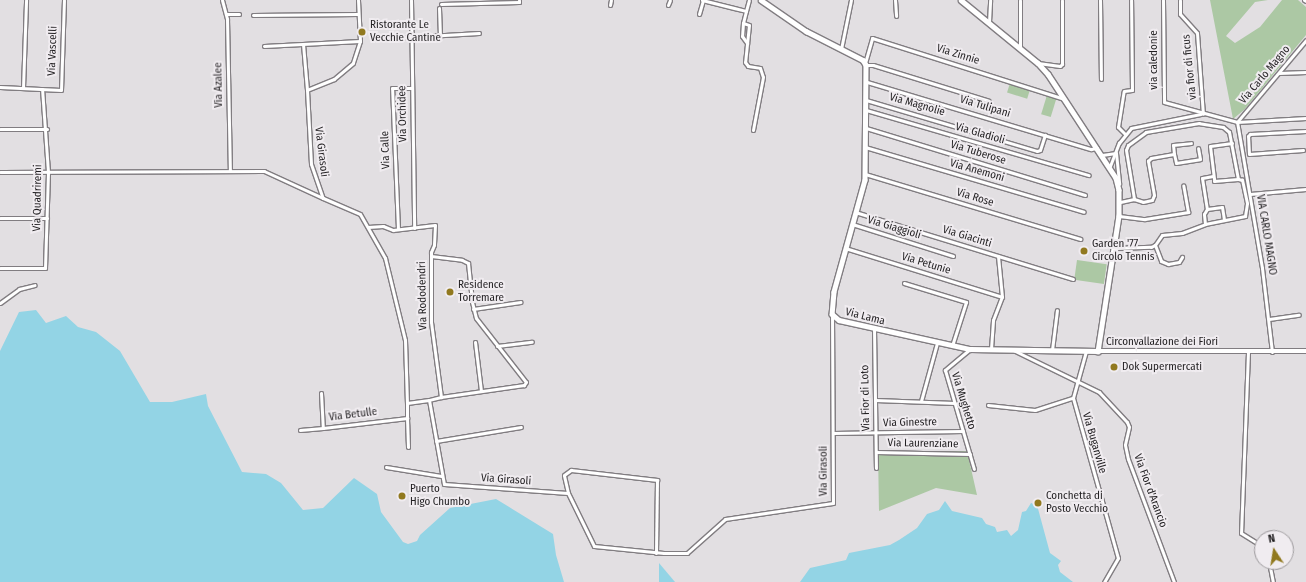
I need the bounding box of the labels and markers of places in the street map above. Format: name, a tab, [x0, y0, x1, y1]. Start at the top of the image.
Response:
place label: Ristorante Le Vecchie Cantine	[370, 19, 441, 45]
marker: Ristorante Le Vecchie Cantine	[357, 27, 367, 37]
place label: Garden '77 Circolo Tennis	[1092, 238, 1154, 264]
marker: Garden '77 Circolo Tennis	[1079, 246, 1089, 256]
place label: Residence Torremare	[458, 279, 504, 305]
marker: Residence Torremare	[445, 287, 455, 297]
place label: Dok Supermercati	[1122, 360, 1202, 374]
marker: Dok Supermercati	[1109, 362, 1119, 372]
place label: Puerto Higo Chumbo	[410, 483, 470, 509]
place label: Conchetta di Posto Vecchio	[1046, 490, 1108, 516]
marker: Puerto Higo Chumbo	[397, 491, 407, 501]
marker: Conchetta di Posto Vecchio	[1033, 498, 1043, 508]

